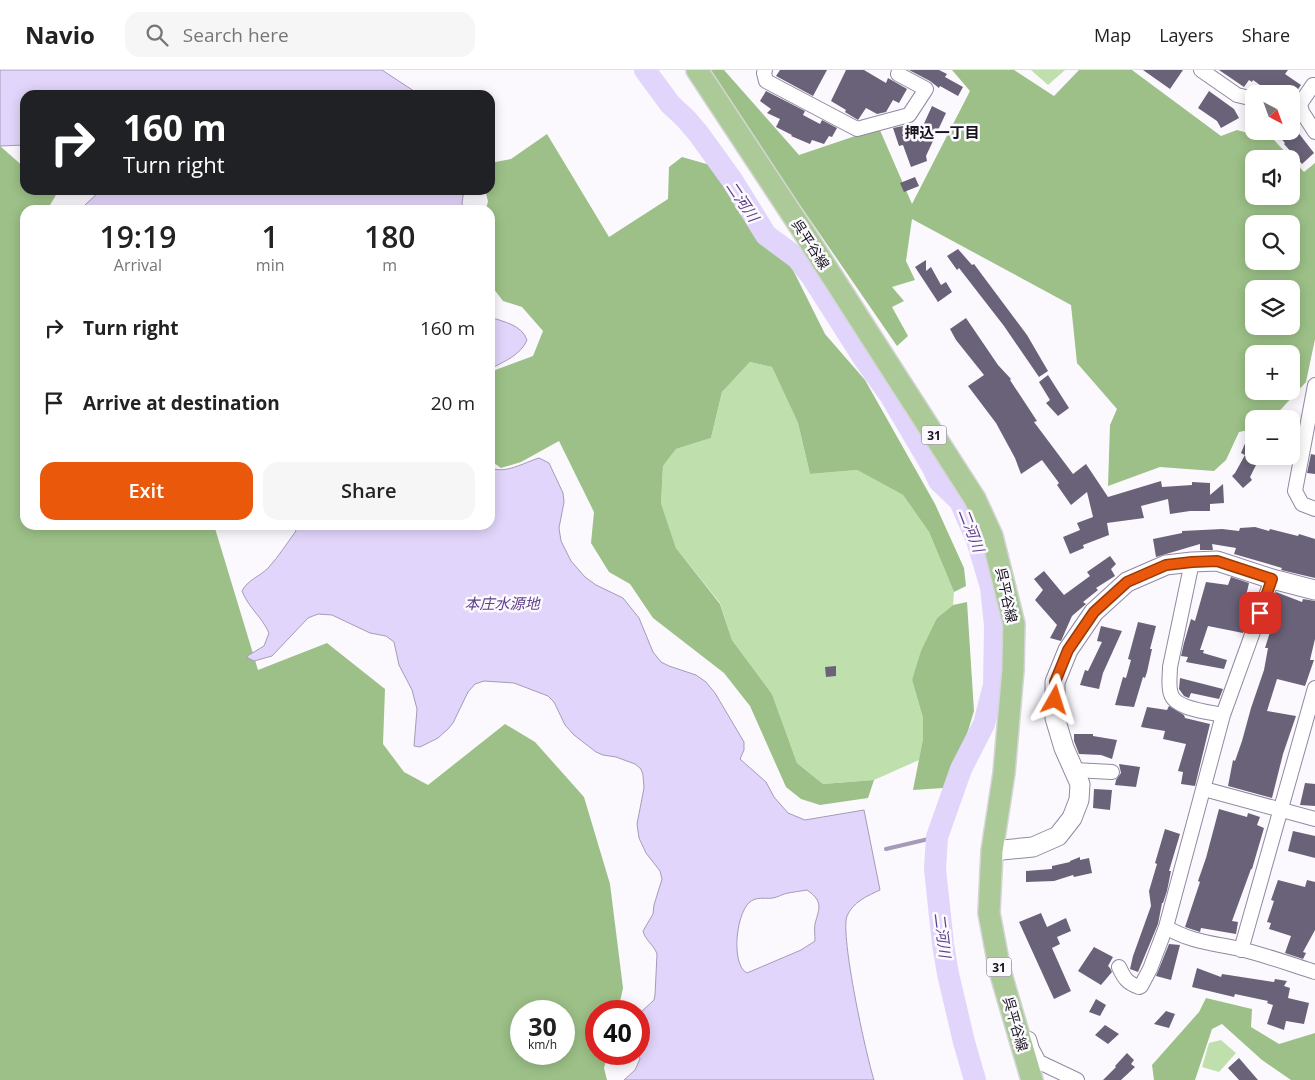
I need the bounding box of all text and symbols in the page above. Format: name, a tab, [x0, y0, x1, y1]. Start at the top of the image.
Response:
search box	[125, 12, 475, 57]
text: Navio	[25, 18, 95, 51]
icon: search	[143, 21, 171, 49]
text: Search here	[183, 22, 289, 48]
text: Map	[1094, 23, 1131, 47]
text: Layers	[1159, 23, 1214, 47]
text: Share	[1242, 23, 1290, 47]
north arrow	[1245, 85, 1300, 140]
map controls	[1245, 85, 1300, 465]
text: 160 m	[123, 104, 227, 151]
icon: right	[40, 110, 105, 175]
district label: 押込一丁目	[904, 122, 980, 142]
text: Turn right	[123, 149, 225, 179]
button: sound	[1245, 150, 1300, 205]
water label: 二河川	[722, 177, 765, 227]
street label: 呉平谷線	[788, 215, 834, 273]
button: search	[1245, 215, 1300, 270]
text: 19:19	[100, 216, 176, 257]
text: 1	[262, 216, 279, 257]
text: 180	[364, 216, 415, 257]
text: Arrival	[114, 254, 162, 276]
text: min	[256, 254, 285, 276]
text: m	[382, 254, 397, 276]
button: layers	[1245, 280, 1300, 335]
icon: right	[40, 314, 68, 342]
text: Turn right	[83, 315, 178, 341]
text: 160 m	[420, 315, 475, 341]
button: +	[1245, 345, 1300, 400]
icon: arrive	[40, 389, 68, 417]
text: Arrive at destination	[83, 390, 280, 416]
text: 20 m	[431, 390, 475, 416]
button: −	[1245, 410, 1300, 465]
road number: 31	[922, 426, 946, 444]
button: Exit	[40, 462, 253, 520]
button: Share	[263, 462, 475, 520]
water label: 二河川	[955, 505, 990, 556]
street label: 呉平谷線	[992, 566, 1022, 624]
pin	[1239, 592, 1281, 634]
water label: 本庄水源地	[464, 593, 541, 613]
icon: arrive	[1246, 599, 1274, 627]
position arrow	[1028, 673, 1080, 725]
water label: 二河川	[930, 911, 956, 961]
road number: 31	[986, 958, 1012, 976]
street label: 呉平谷線	[999, 994, 1033, 1054]
speed limit sign: 40	[585, 1000, 650, 1065]
text: 30	[528, 1009, 557, 1043]
text: km/h	[528, 1036, 557, 1053]

